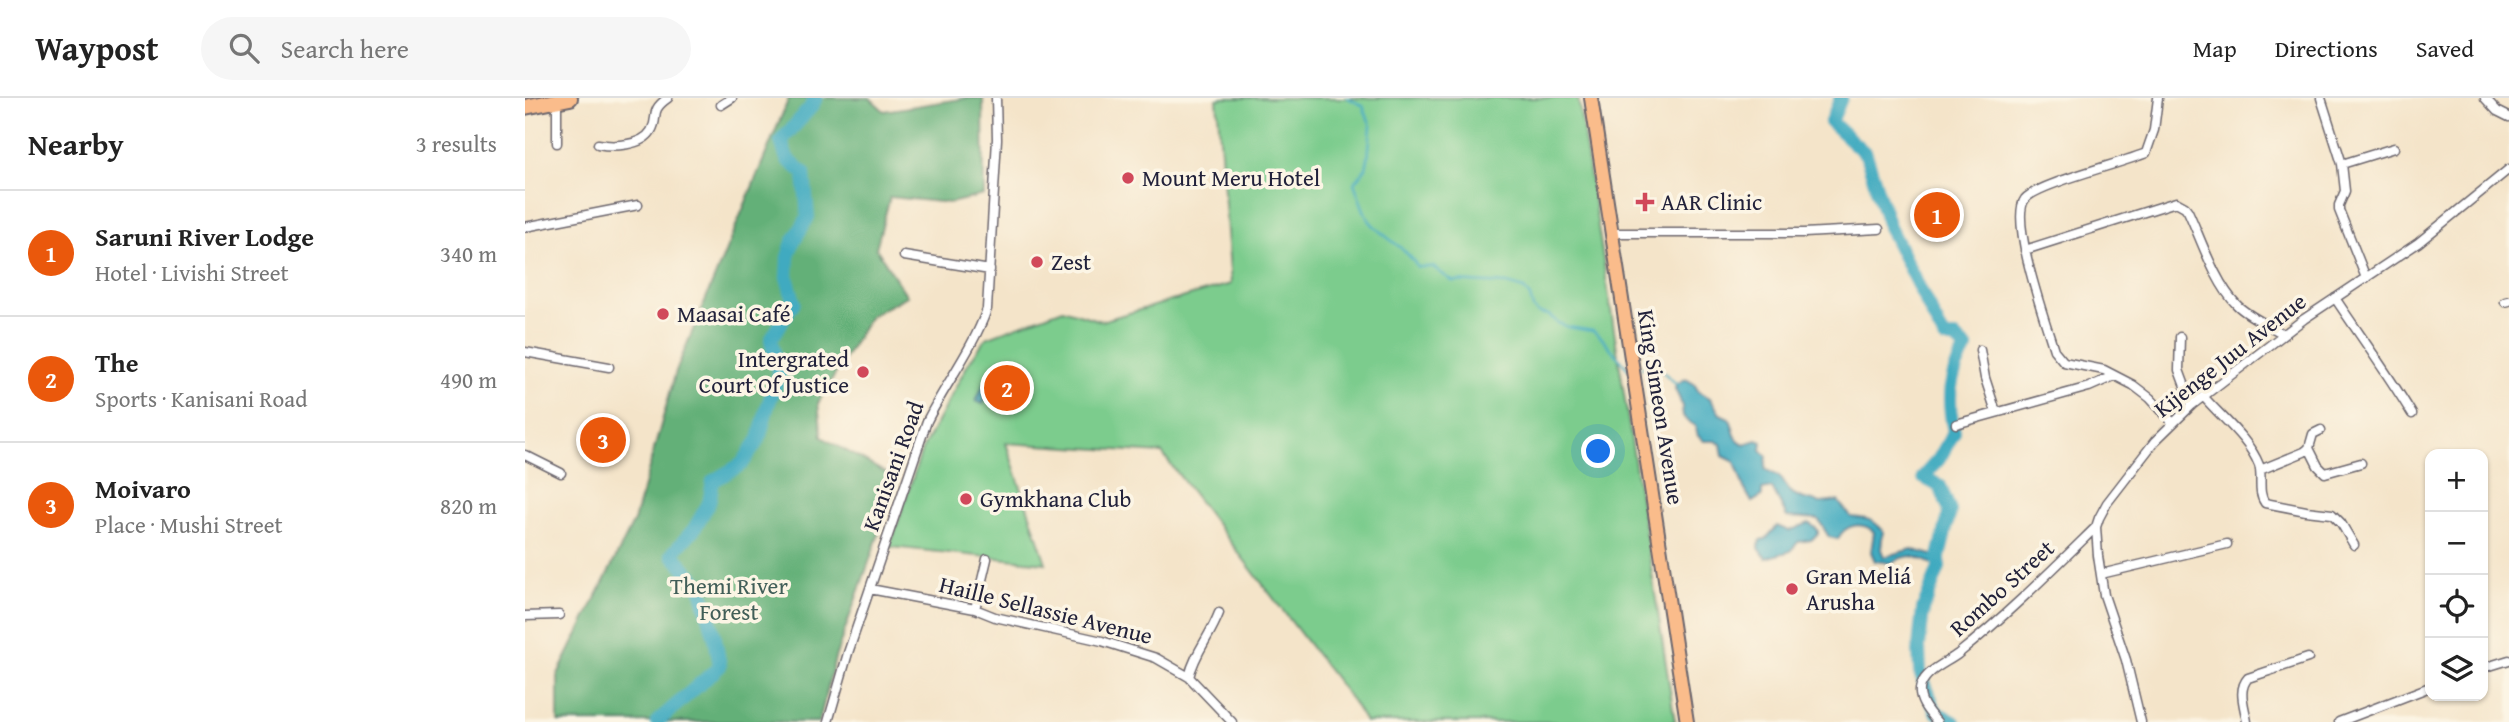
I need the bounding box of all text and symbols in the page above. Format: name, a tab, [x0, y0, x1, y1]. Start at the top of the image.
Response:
search box	[201, 17, 691, 80]
text: Waypost	[35, 24, 159, 72]
icon: search	[225, 29, 263, 67]
text: Search here	[281, 29, 409, 68]
text: Map	[2193, 31, 2237, 66]
text: Directions	[2275, 31, 2378, 66]
text: Saved	[2416, 31, 2474, 66]
text: Nearby	[28, 122, 124, 166]
text: 3 results	[416, 127, 497, 160]
place label: Mount Meru Hotel	[1142, 161, 1320, 194]
marker: Mount Meru Hotel	[1120, 170, 1136, 186]
place label: AAR Clinic	[1661, 185, 1762, 218]
pin: 1	[1914, 189, 1960, 241]
marker: AAR Clinic	[1635, 192, 1655, 212]
text: Saruni River Lodge	[95, 217, 314, 256]
text: 1	[45, 237, 57, 270]
text: 340 m	[440, 237, 497, 270]
place label: Zest	[1051, 245, 1091, 278]
marker: Zest	[1029, 254, 1045, 270]
text: Hotel · Livishi Street	[95, 256, 289, 289]
street label: Kijenge Juu Avenue	[2147, 285, 2313, 425]
place label: Maasai Café	[677, 297, 791, 330]
marker: Maasai Café	[655, 306, 671, 322]
street label: King Simeon Avenue	[1630, 307, 1693, 507]
place label: Intergrated Court Of Justice	[699, 342, 850, 401]
text: The	[95, 343, 138, 382]
pin: 2	[984, 362, 1030, 414]
text: 2	[45, 363, 57, 396]
text: 490 m	[440, 363, 497, 396]
marker: Intergrated Court Of Justice	[855, 364, 871, 380]
text: Sports · Kanisani Road	[95, 382, 307, 415]
street label: Kanisani Road	[854, 395, 932, 536]
pin: 3	[580, 414, 626, 466]
your location	[1581, 434, 1615, 468]
map controls	[2425, 449, 2488, 701]
button: +	[2425, 449, 2488, 512]
text: Moivaro	[95, 469, 191, 508]
place label: Gymkhana Club	[980, 482, 1131, 515]
text: 3	[45, 489, 57, 522]
text: 820 m	[440, 489, 497, 522]
marker: Gymkhana Club	[958, 491, 974, 507]
text: Place · Mushi Street	[95, 508, 283, 541]
button: −	[2425, 512, 2488, 575]
street label: Rombo Street	[1942, 532, 2061, 644]
place label: Gran Meliá Arusha	[1806, 559, 1911, 618]
street label: Haille Sellassie Avenue	[936, 567, 1156, 652]
park label: Themi River Forest	[670, 569, 788, 628]
button: locate	[2425, 575, 2488, 638]
marker: Gran Meliá Arusha	[1784, 581, 1800, 597]
button: layers	[2425, 638, 2488, 701]

